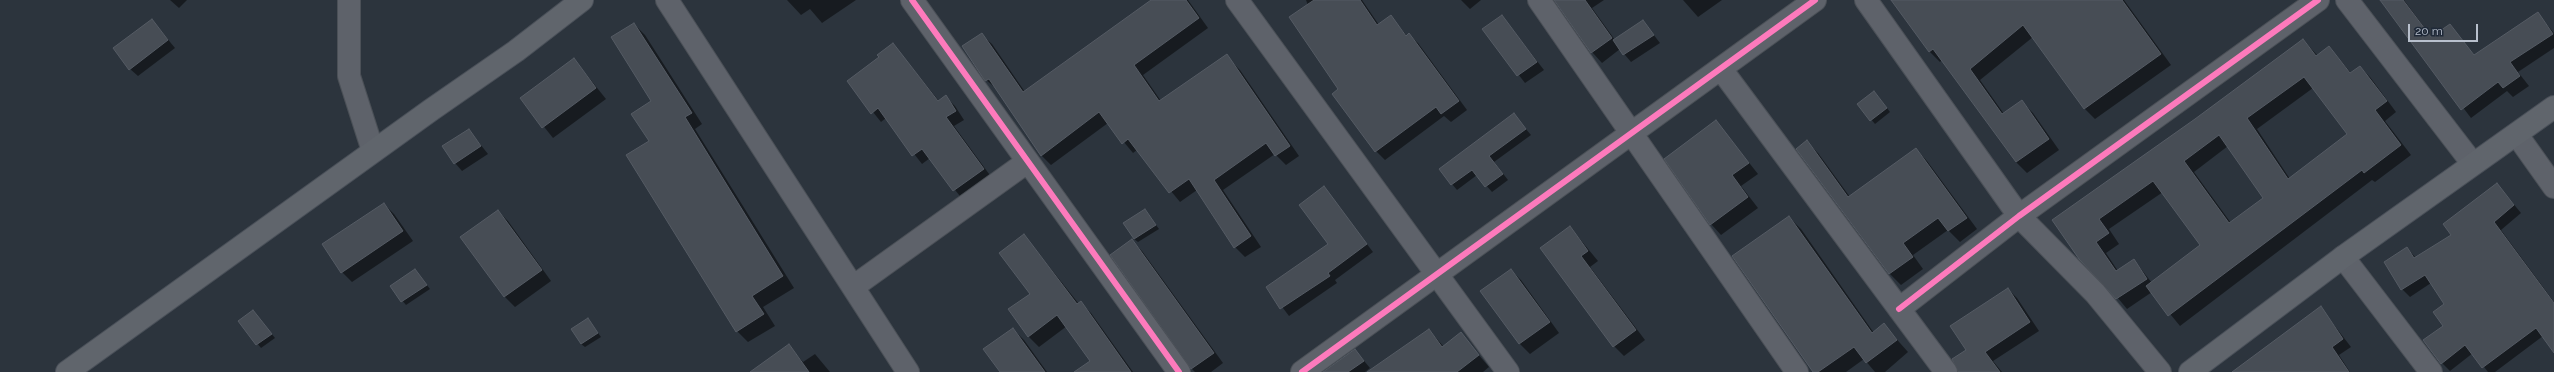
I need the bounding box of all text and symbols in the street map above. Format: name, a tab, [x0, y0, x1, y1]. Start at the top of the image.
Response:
scale bar	[2410, 16, 2480, 42]
text: 20 m	[2415, 24, 2443, 38]

